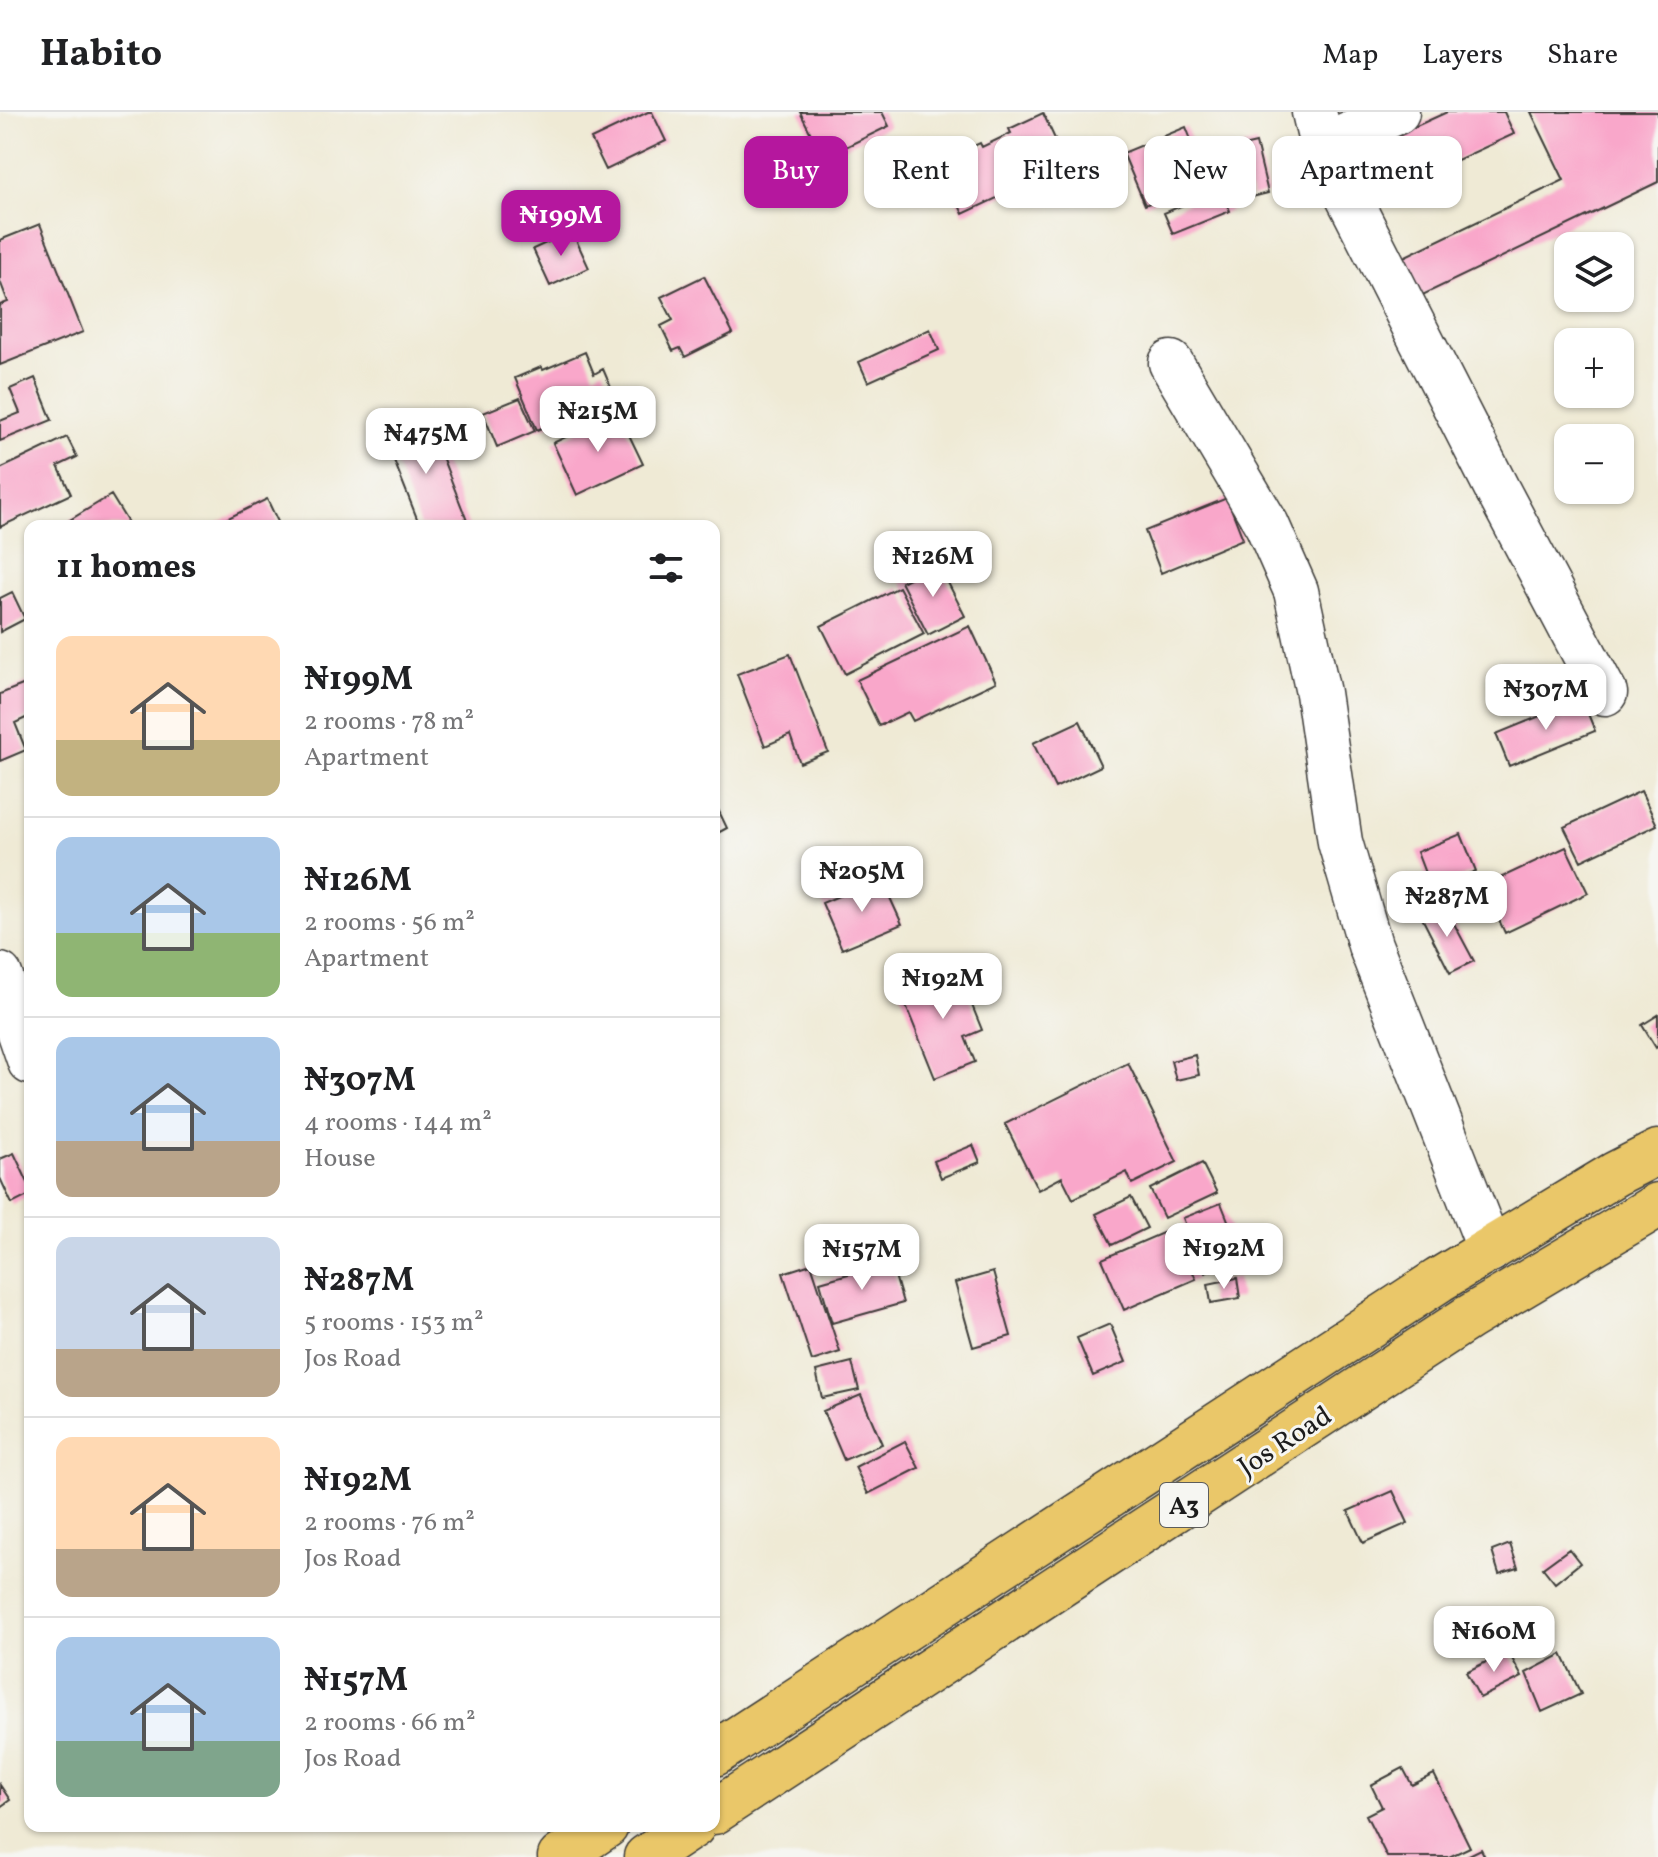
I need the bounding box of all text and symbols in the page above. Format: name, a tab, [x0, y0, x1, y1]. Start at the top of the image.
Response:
text: Habito	[40, 29, 162, 82]
text: Map	[1322, 36, 1378, 75]
text: Layers	[1422, 36, 1503, 75]
text: Share	[1547, 36, 1618, 75]
chip: Buy	[744, 136, 848, 208]
chip: Rent	[864, 136, 978, 208]
chip: Filters	[994, 136, 1128, 208]
chip: New	[1144, 136, 1256, 208]
chip: Apartment	[1272, 136, 1462, 208]
pin: ₦199M	[505, 190, 617, 258]
text: ₦199M	[519, 198, 603, 234]
map controls	[1554, 232, 1634, 504]
button: layers	[1554, 232, 1634, 312]
button: +	[1554, 328, 1634, 408]
pin: ₦215M	[542, 386, 654, 454]
text: ₦215M	[558, 394, 638, 430]
pin: ₦475M	[370, 408, 482, 476]
text: ₦475M	[384, 416, 468, 452]
button: −	[1554, 424, 1634, 504]
pin: ₦126M	[877, 531, 989, 599]
text: ₦126M	[892, 539, 974, 575]
text: 11 homes	[56, 545, 196, 592]
icon: filters	[644, 546, 688, 590]
text: ₦199M	[304, 657, 413, 704]
pin: ₦307M	[1490, 664, 1602, 732]
icon: home	[120, 668, 216, 764]
text: ₦307M	[1503, 672, 1589, 708]
text: 2 rooms · 78 m²	[304, 704, 474, 740]
text: Apartment	[304, 740, 429, 776]
pin: ₦205M	[806, 846, 918, 914]
text: ₦205M	[819, 854, 905, 890]
text: ₦126M	[304, 858, 412, 905]
icon: home	[120, 869, 216, 965]
pin: ₦287M	[1391, 871, 1503, 939]
text: ₦287M	[1405, 879, 1489, 915]
text: 2 rooms · 56 m²	[304, 905, 475, 941]
text: Apartment	[304, 941, 429, 977]
pin: ₦192M	[887, 953, 999, 1021]
text: ₦192M	[902, 961, 984, 997]
text: ₦307M	[304, 1058, 416, 1105]
icon: home	[120, 1069, 216, 1165]
text: 4 rooms · 144 m²	[304, 1105, 492, 1141]
text: House	[304, 1141, 376, 1177]
pin: ₦192M	[1168, 1223, 1280, 1291]
pin: ₦157M	[806, 1224, 918, 1292]
text: ₦192M	[1183, 1231, 1265, 1267]
text: ₦157M	[822, 1232, 902, 1268]
text: ₦287M	[304, 1258, 414, 1305]
icon: home	[120, 1269, 216, 1365]
text: 5 rooms · 153 m²	[304, 1305, 484, 1341]
text: Jos Road	[304, 1341, 401, 1377]
street label: Jos Road	[1231, 1397, 1340, 1487]
text: ₦192M	[304, 1458, 412, 1505]
icon: home	[120, 1469, 216, 1565]
road number: A3	[1160, 1483, 1208, 1527]
text: 2 rooms · 76 m²	[304, 1505, 475, 1541]
text: Jos Road	[304, 1541, 401, 1577]
pin: ₦160M	[1438, 1606, 1550, 1674]
text: ₦160M	[1452, 1614, 1536, 1650]
text: ₦157M	[304, 1658, 408, 1705]
icon: home	[120, 1669, 216, 1765]
text: 2 rooms · 66 m²	[304, 1705, 476, 1741]
text: Jos Road	[304, 1741, 401, 1777]

